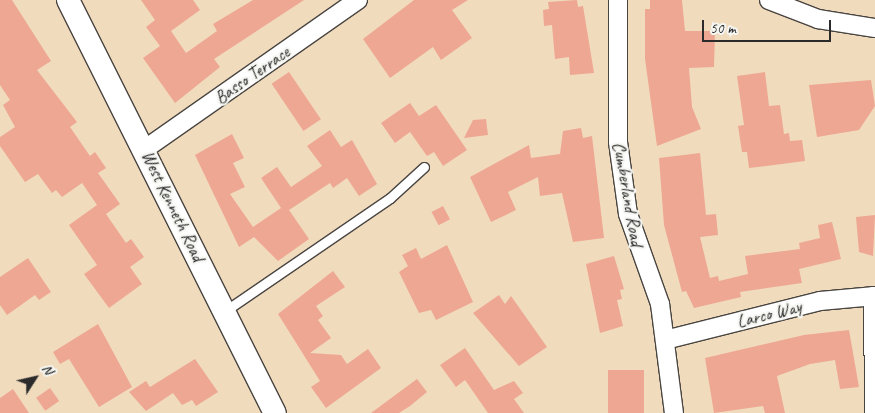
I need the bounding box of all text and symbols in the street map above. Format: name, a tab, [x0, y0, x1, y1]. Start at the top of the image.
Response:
scale bar	[705, 10, 834, 42]
text: 50 m	[710, 19, 736, 38]
street label: Basso Terrace	[211, 42, 293, 108]
street label: Cumberland Road	[608, 140, 648, 248]
street label: West Kenneth Road	[137, 147, 209, 265]
street label: Larco Way	[735, 296, 803, 332]
north arrow	[10, 353, 60, 403]
text: N	[38, 361, 57, 378]

